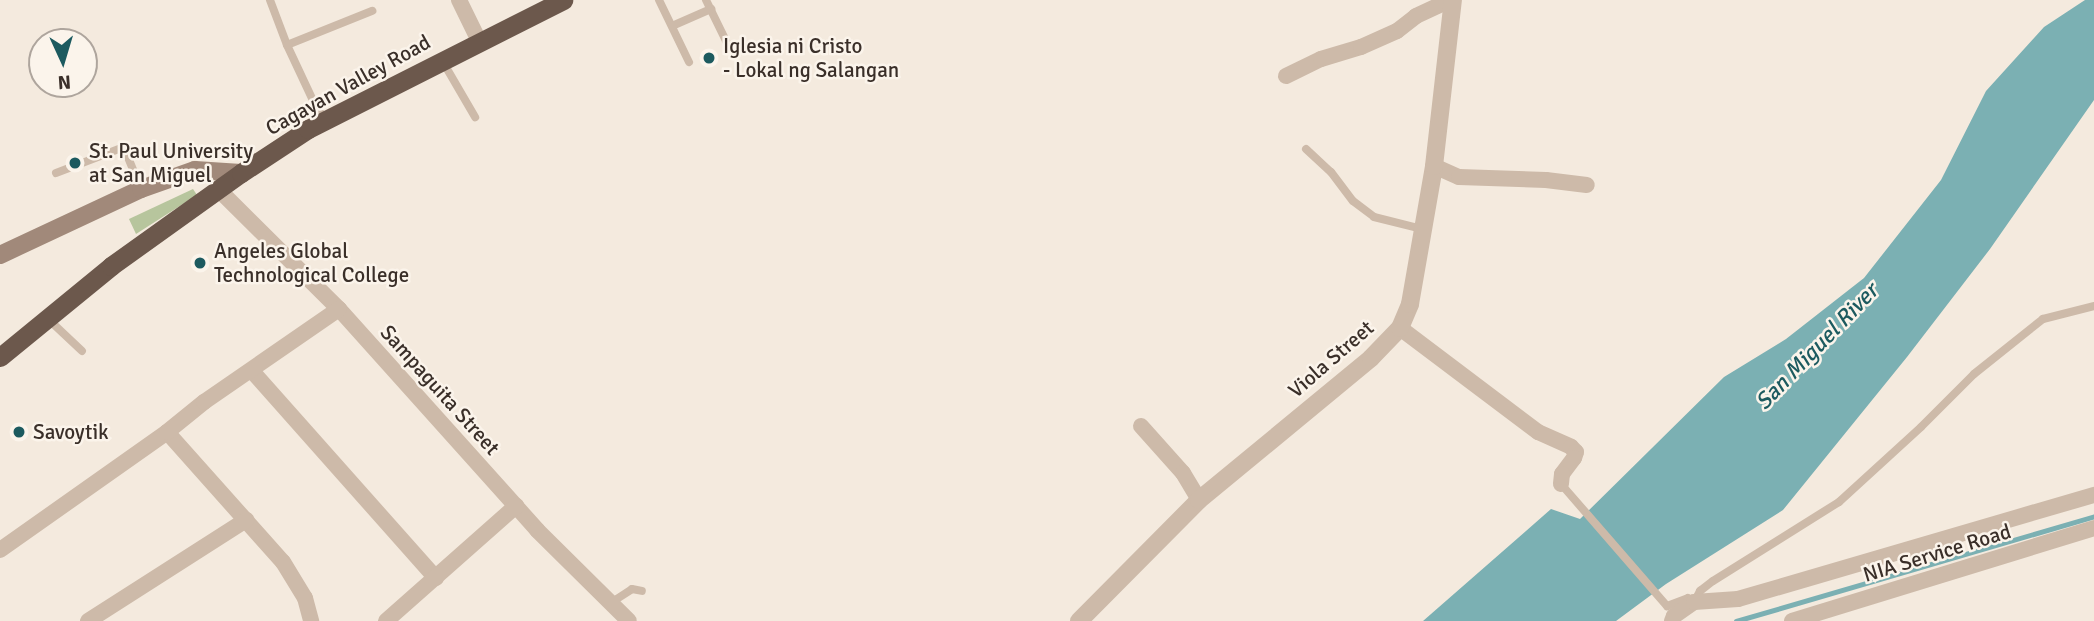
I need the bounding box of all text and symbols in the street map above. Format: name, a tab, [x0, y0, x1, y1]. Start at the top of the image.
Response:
north arrow	[28, 28, 98, 98]
street label: Cagayan Valley Road	[261, 29, 435, 141]
place label: Iglesia ni Cristo - Lokal ng Salangan	[723, 33, 899, 83]
marker: Iglesia ni Cristo - Lokal ng Salangan	[701, 50, 717, 66]
text: N	[57, 70, 72, 94]
place label: St. Paul University at San Miguel	[89, 138, 253, 188]
marker: St. Paul University at San Miguel	[67, 155, 83, 171]
place label: Angeles Global Technological College	[214, 238, 409, 288]
marker: Angeles Global Technological College	[192, 255, 208, 271]
water label: San Miguel River	[1750, 278, 1884, 416]
street label: Viola Street	[1283, 315, 1379, 403]
street label: Sampaguita Street	[375, 320, 505, 460]
place label: Savoytik	[33, 419, 109, 445]
marker: Savoytik	[11, 424, 27, 440]
street label: NIA Service Road	[1860, 519, 2014, 587]

